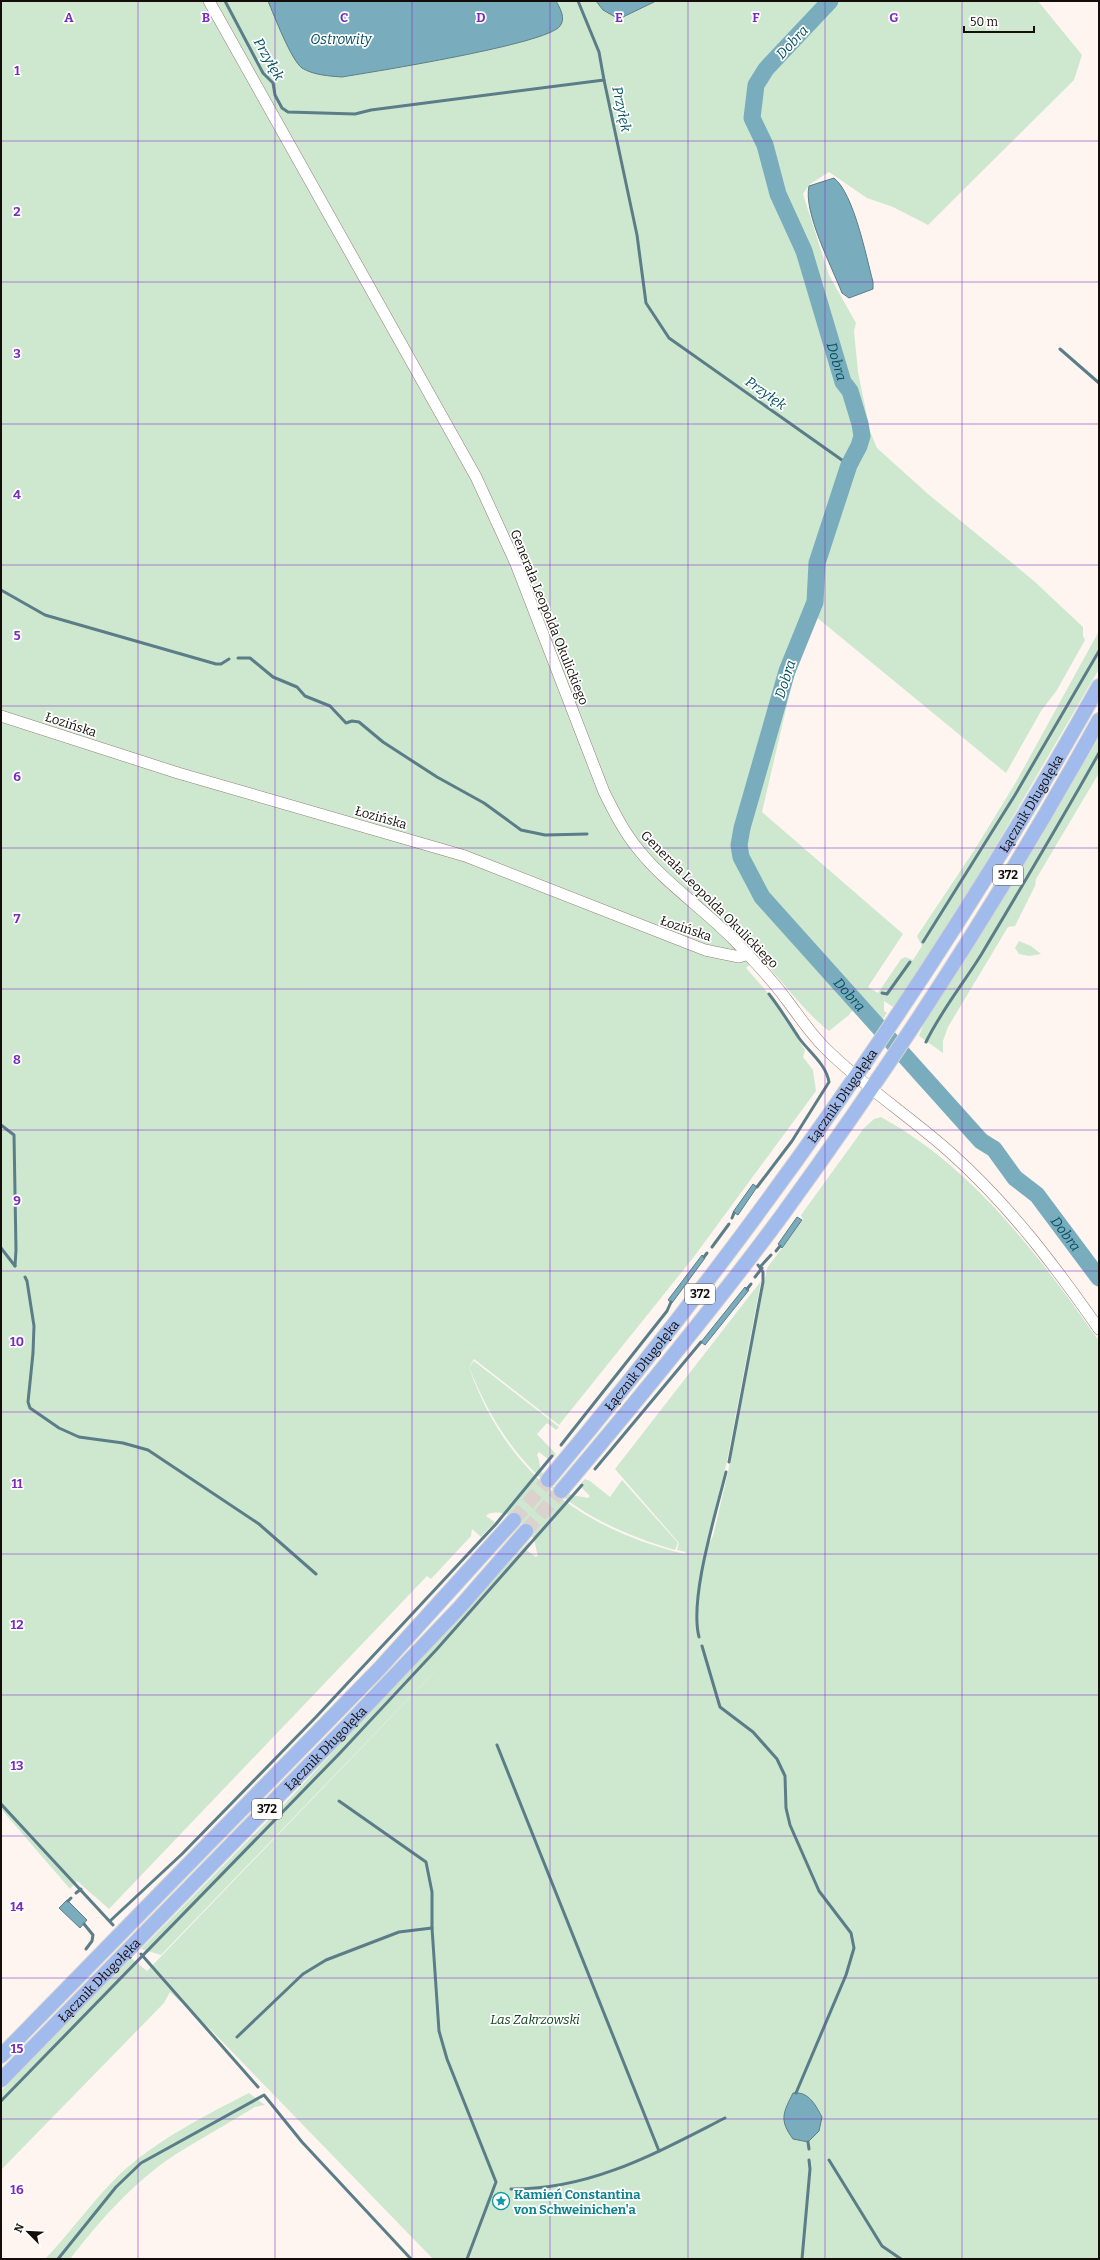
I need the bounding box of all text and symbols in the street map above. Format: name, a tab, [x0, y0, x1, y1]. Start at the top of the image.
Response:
scale bar	[964, 8, 1034, 34]
text: A	[64, 10, 74, 25]
text: B	[202, 10, 210, 25]
text: C	[340, 10, 348, 25]
text: D	[476, 10, 486, 25]
text: E	[615, 10, 623, 25]
text: F	[752, 10, 760, 25]
text: G	[889, 10, 899, 25]
text: 50 m	[970, 15, 999, 29]
water label: Dobra	[773, 22, 812, 63]
water label: Ostrowity	[310, 31, 373, 48]
water label: Przyłęk	[250, 35, 288, 84]
text: 1	[14, 63, 20, 78]
water label: Przyłęk	[608, 85, 635, 134]
text: 2	[13, 204, 21, 219]
water label: Dobra	[823, 340, 850, 383]
text: 3	[13, 346, 21, 361]
water label: Przyłęk	[742, 373, 790, 414]
text: 4	[13, 487, 21, 502]
street label: Generała Leopolda Okulickiego	[507, 527, 592, 707]
text: 5	[13, 628, 21, 643]
water label: Dobra	[771, 658, 800, 700]
street label: Łozińska	[43, 709, 99, 740]
street label: Łącznik Długołęka	[996, 752, 1066, 855]
text: 6	[13, 769, 21, 784]
street label: Łozińska	[353, 803, 409, 832]
street label: Generała Leopolda Okulickiego	[638, 828, 781, 971]
road number: 372	[993, 865, 1023, 885]
text: 7	[14, 911, 21, 926]
street label: Łozińska	[658, 913, 714, 944]
water label: Dobra	[830, 975, 869, 1015]
street label: Łącznik Długołęka	[804, 1046, 880, 1146]
text: 8	[13, 1052, 21, 1067]
text: 9	[13, 1193, 21, 1208]
water label: Dobra	[1047, 1213, 1084, 1255]
road number: 372	[685, 1284, 715, 1304]
street label: Łącznik Długołęka	[601, 1317, 682, 1414]
text: 10	[10, 1334, 24, 1349]
text: 11	[11, 1476, 23, 1491]
text: 12	[11, 1617, 23, 1632]
street label: Łącznik Długołęka	[281, 1703, 370, 1794]
text: 13	[10, 1758, 24, 1773]
road number: 372	[252, 1799, 282, 1819]
text: 14	[10, 1899, 24, 1914]
street label: Łącznik Długołęka	[55, 1935, 143, 2025]
park label: Las Zakrzowski	[490, 2012, 580, 2027]
text: 15	[11, 2041, 23, 2056]
text: 16	[10, 2182, 24, 2197]
place label: Kamień Constantina von Schweinichen'a	[513, 2187, 641, 2217]
place icon: Kamień Constantina von Schweinichen'a	[491, 2191, 511, 2211]
north arrow	[8, 2212, 48, 2252]
text: N	[12, 2221, 27, 2235]

